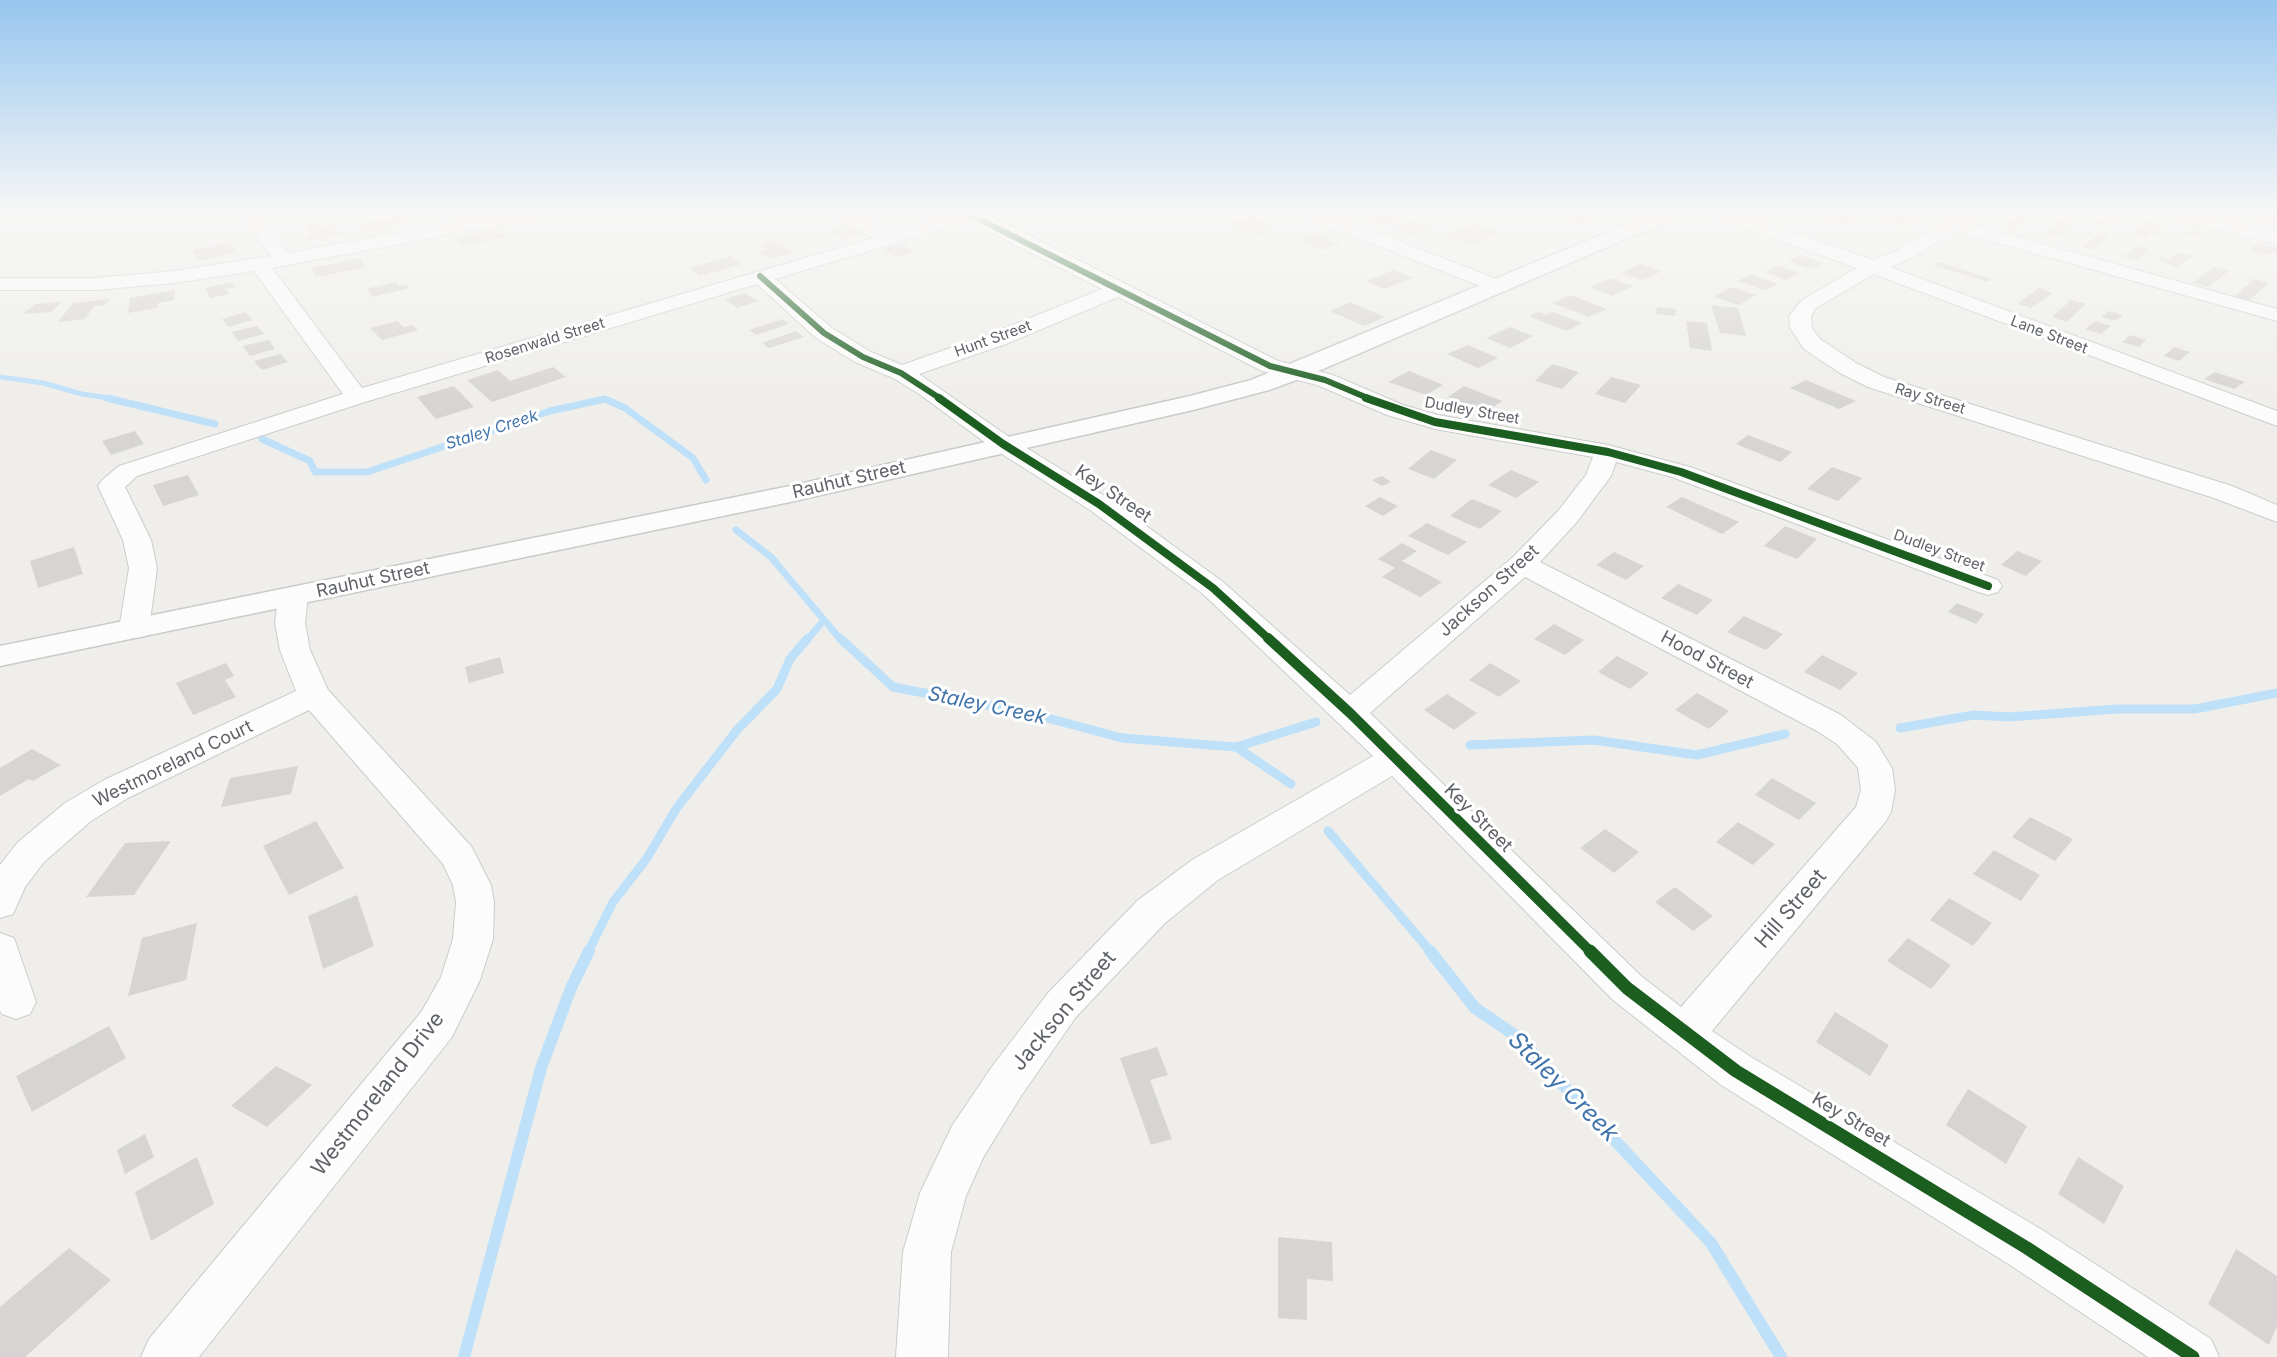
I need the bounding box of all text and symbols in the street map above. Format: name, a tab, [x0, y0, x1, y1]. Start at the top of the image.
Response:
street label: Lane Street	[2008, 312, 2090, 358]
street label: Rosenwald Street	[483, 314, 607, 368]
street label: Hunt Street	[952, 317, 1034, 361]
street label: Ray Street	[1893, 380, 1967, 418]
street label: Dudley Street	[1423, 394, 1521, 428]
water label: Staley Creek	[443, 406, 541, 454]
street label: Rauhut Street	[790, 457, 908, 503]
street label: Key Street	[1071, 461, 1155, 527]
street label: Dudley Street	[1891, 526, 1987, 576]
street label: Jackson Street	[1434, 540, 1544, 642]
street label: Rauhut Street	[314, 557, 432, 603]
street label: Hood Street	[1657, 627, 1757, 693]
water label: Staley Creek	[926, 682, 1048, 730]
street label: Westmoreland Court	[90, 716, 256, 812]
street label: Key Street	[1439, 779, 1517, 857]
street label: Hill Street	[1750, 864, 1832, 954]
street label: Jackson Street	[1007, 946, 1121, 1076]
street label: Westmoreland Drive	[306, 1007, 450, 1181]
water label: Staley Creek	[1502, 1026, 1624, 1148]
street label: Key Street	[1808, 1088, 1894, 1152]

